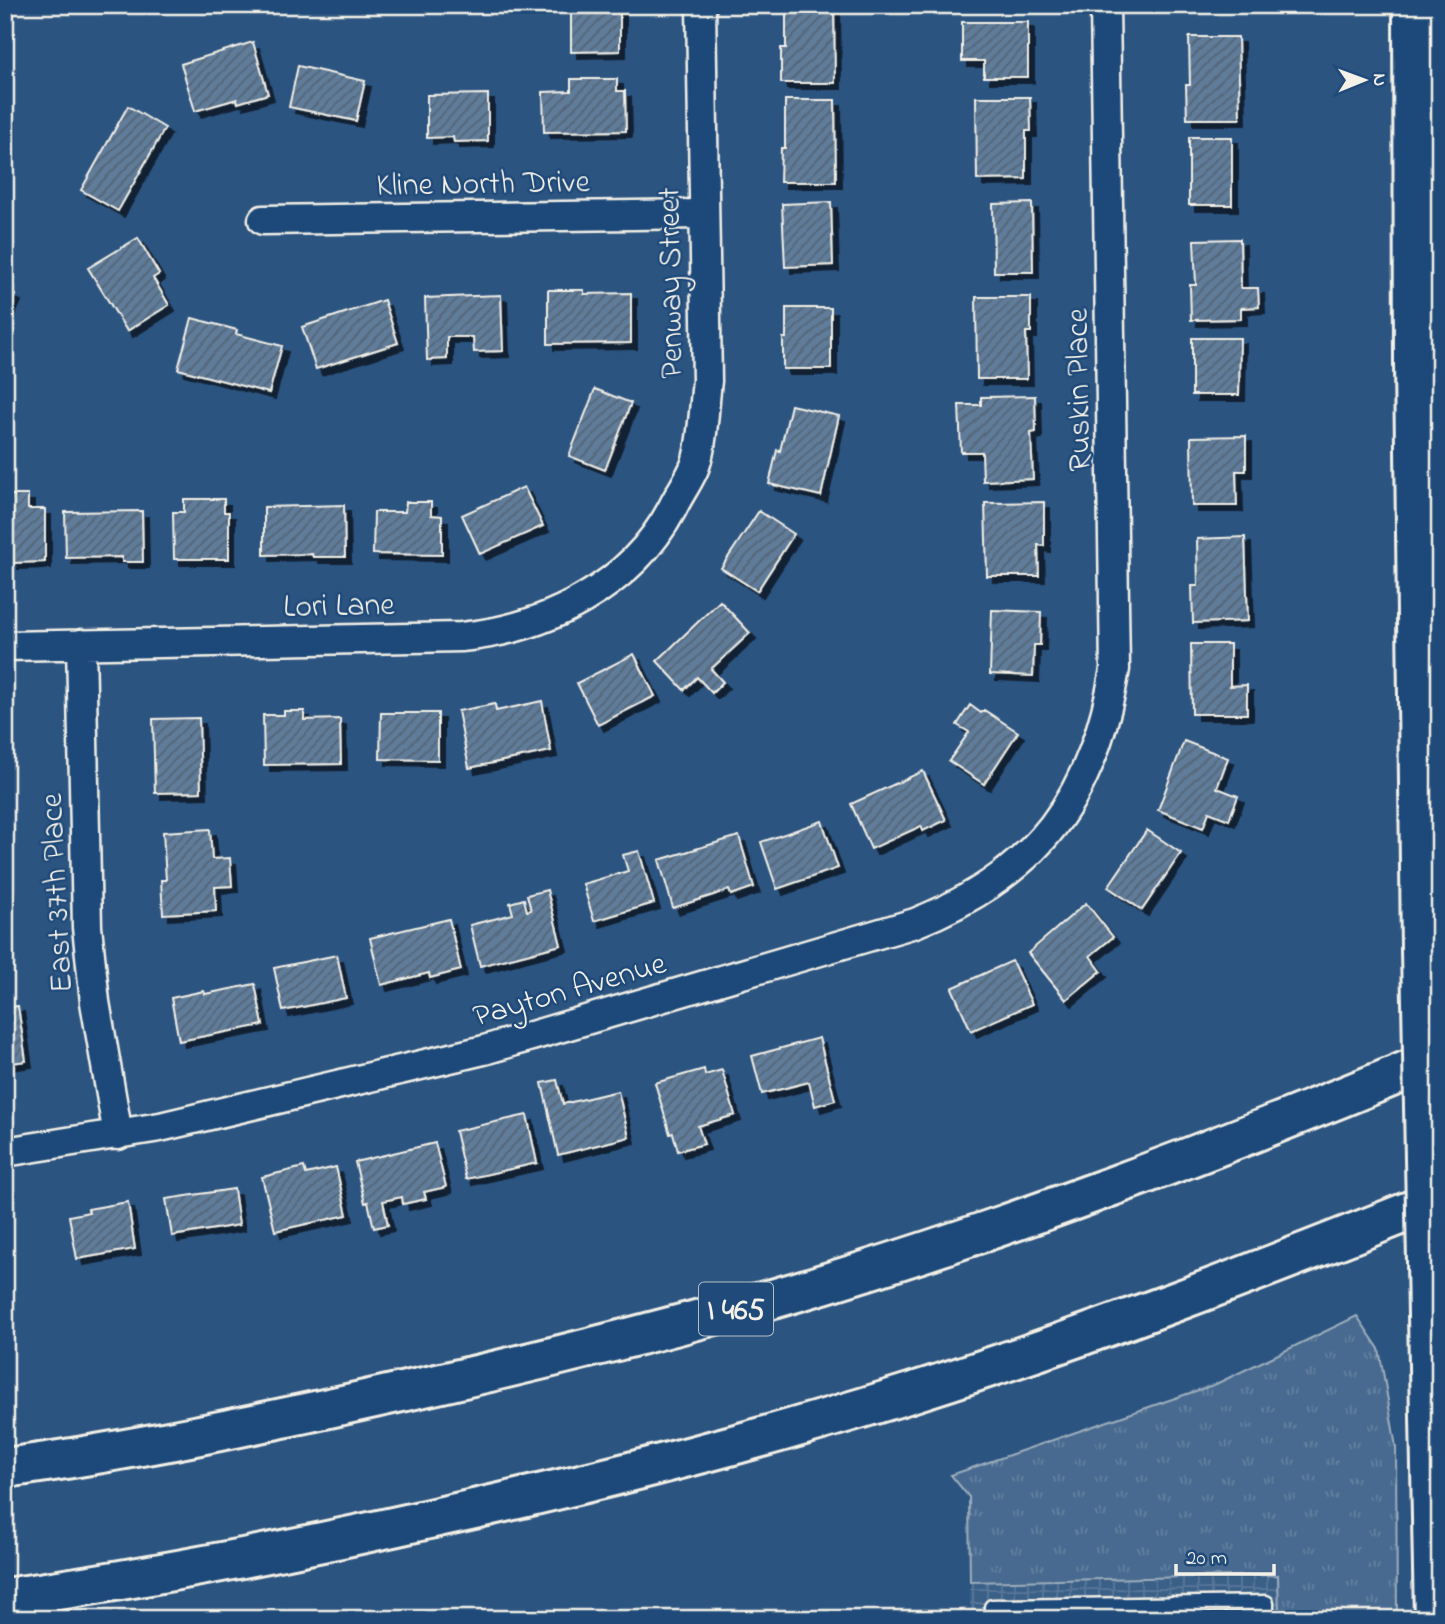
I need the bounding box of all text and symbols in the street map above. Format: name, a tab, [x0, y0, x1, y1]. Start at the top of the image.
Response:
north arrow	[1330, 46, 1400, 116]
text: N	[1365, 73, 1392, 87]
street label: Kline North Drive	[376, 160, 591, 211]
street label: Penway Street	[647, 187, 698, 379]
street label: Ruskin Place	[1056, 307, 1105, 472]
street label: Lori Lane	[283, 583, 396, 632]
street label: East 37th Place	[30, 791, 87, 994]
street label: Payton Avenue	[468, 941, 672, 1041]
road number: I 465	[699, 1282, 773, 1336]
scale bar	[1176, 1533, 1274, 1577]
text: 20 m	[1186, 1544, 1227, 1574]

